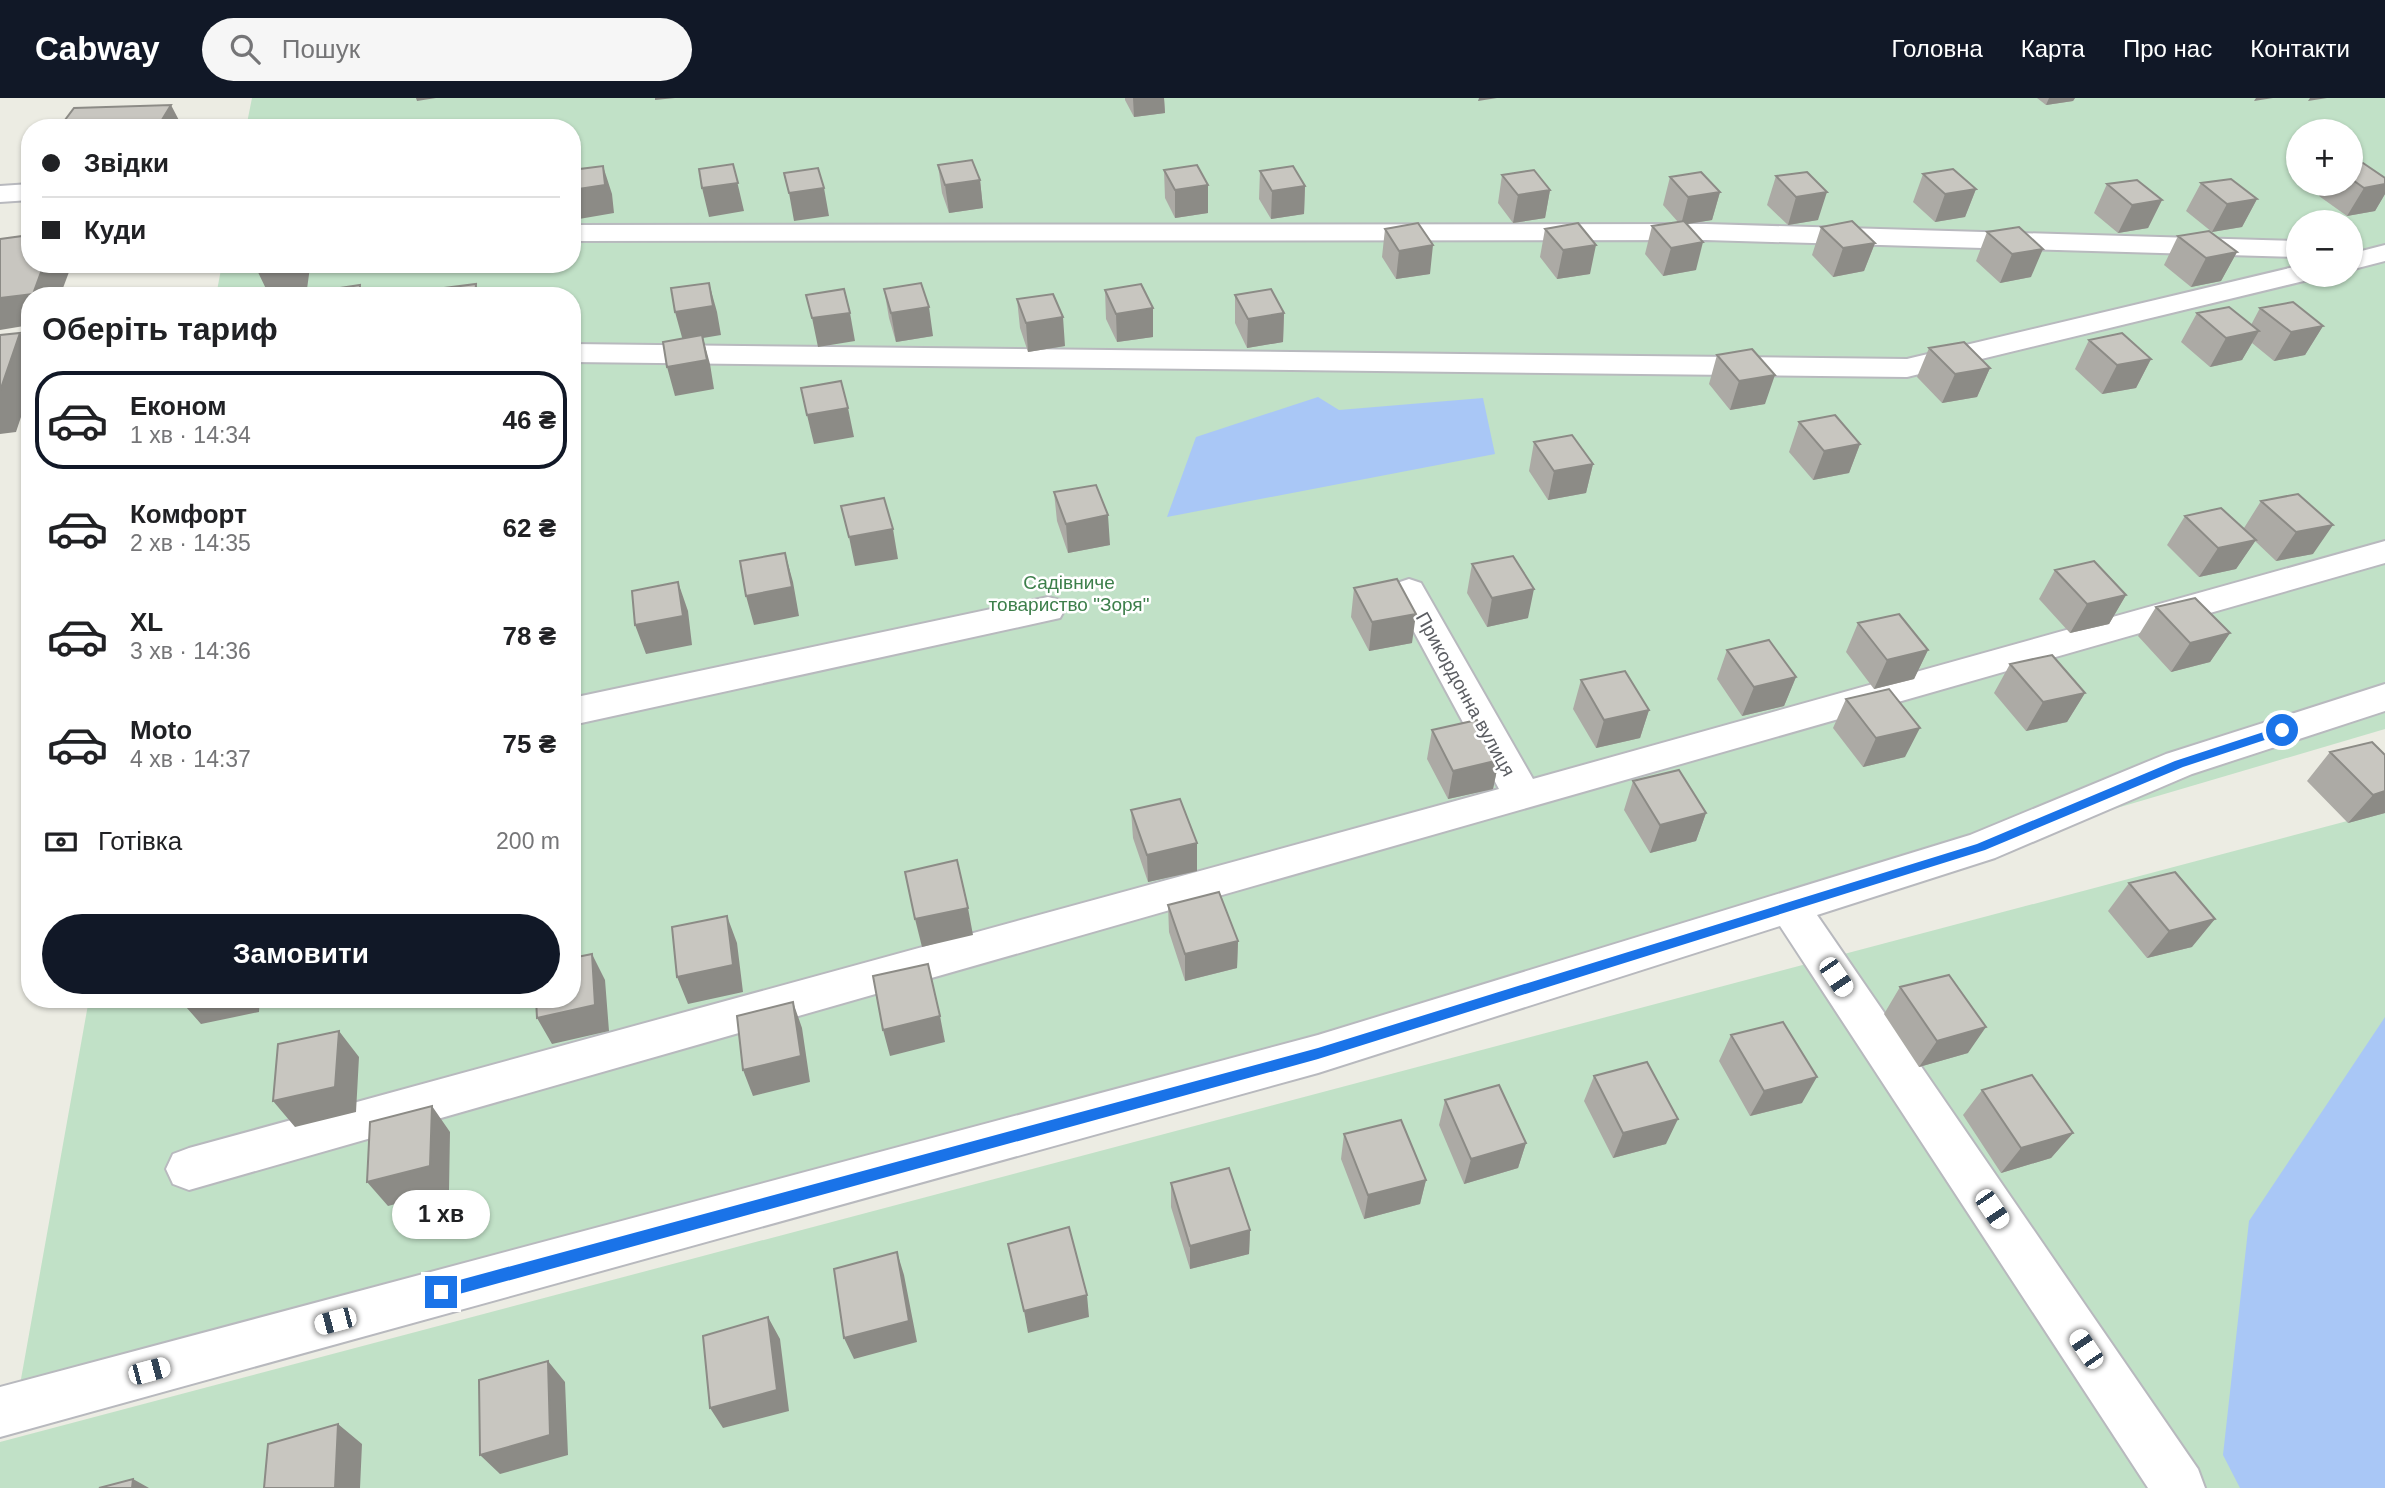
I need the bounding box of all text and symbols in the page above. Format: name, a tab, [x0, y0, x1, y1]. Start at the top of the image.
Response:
search box	[202, 18, 692, 81]
text: Cabway	[35, 30, 160, 67]
icon: search	[226, 30, 264, 68]
text: Пошук	[282, 34, 360, 64]
text: Головна	[1892, 35, 1983, 62]
text: Карта	[2021, 35, 2085, 62]
text: Про нас	[2123, 35, 2212, 62]
text: Контакти	[2250, 35, 2350, 62]
map controls	[2286, 119, 2363, 287]
button: +	[2286, 119, 2363, 196]
text: Звідки	[84, 148, 169, 178]
button: −	[2286, 210, 2363, 287]
text: Куди	[84, 215, 146, 245]
text: Оберіть тариф	[42, 311, 278, 347]
icon: car	[46, 389, 109, 452]
text: Економ	[130, 391, 226, 421]
text: 46 ₴	[503, 405, 556, 435]
text: 1 хв · 14:34	[130, 422, 251, 448]
icon: car	[46, 497, 109, 560]
text: Комфорт	[130, 499, 247, 529]
text: 62 ₴	[503, 513, 556, 543]
text: 2 хв · 14:35	[130, 530, 251, 556]
park label: Садівниче товариство "Зоря"	[989, 572, 1149, 615]
icon: car	[46, 605, 109, 668]
text: XL	[130, 607, 163, 637]
street label: Прикордонна вулиця	[1412, 609, 1519, 780]
text: 78 ₴	[503, 621, 556, 651]
text: 3 хв · 14:36	[130, 638, 251, 664]
icon: car	[46, 713, 109, 776]
route start	[2266, 714, 2298, 746]
text: Moto	[130, 715, 192, 745]
text: 75 ₴	[503, 729, 556, 759]
text: 4 хв · 14:37	[130, 746, 251, 772]
icon: cash	[42, 823, 80, 861]
text: Готівка	[98, 826, 182, 856]
text: 200 m	[496, 828, 560, 854]
button: Замовити	[42, 914, 560, 994]
car	[1816, 954, 1857, 1000]
car	[1972, 1186, 2013, 1232]
callout: 1 хв	[392, 1190, 490, 1240]
text: 1 хв	[418, 1201, 464, 1227]
route end	[425, 1276, 457, 1308]
car	[312, 1305, 359, 1337]
car	[2066, 1326, 2107, 1372]
car	[126, 1355, 173, 1387]

